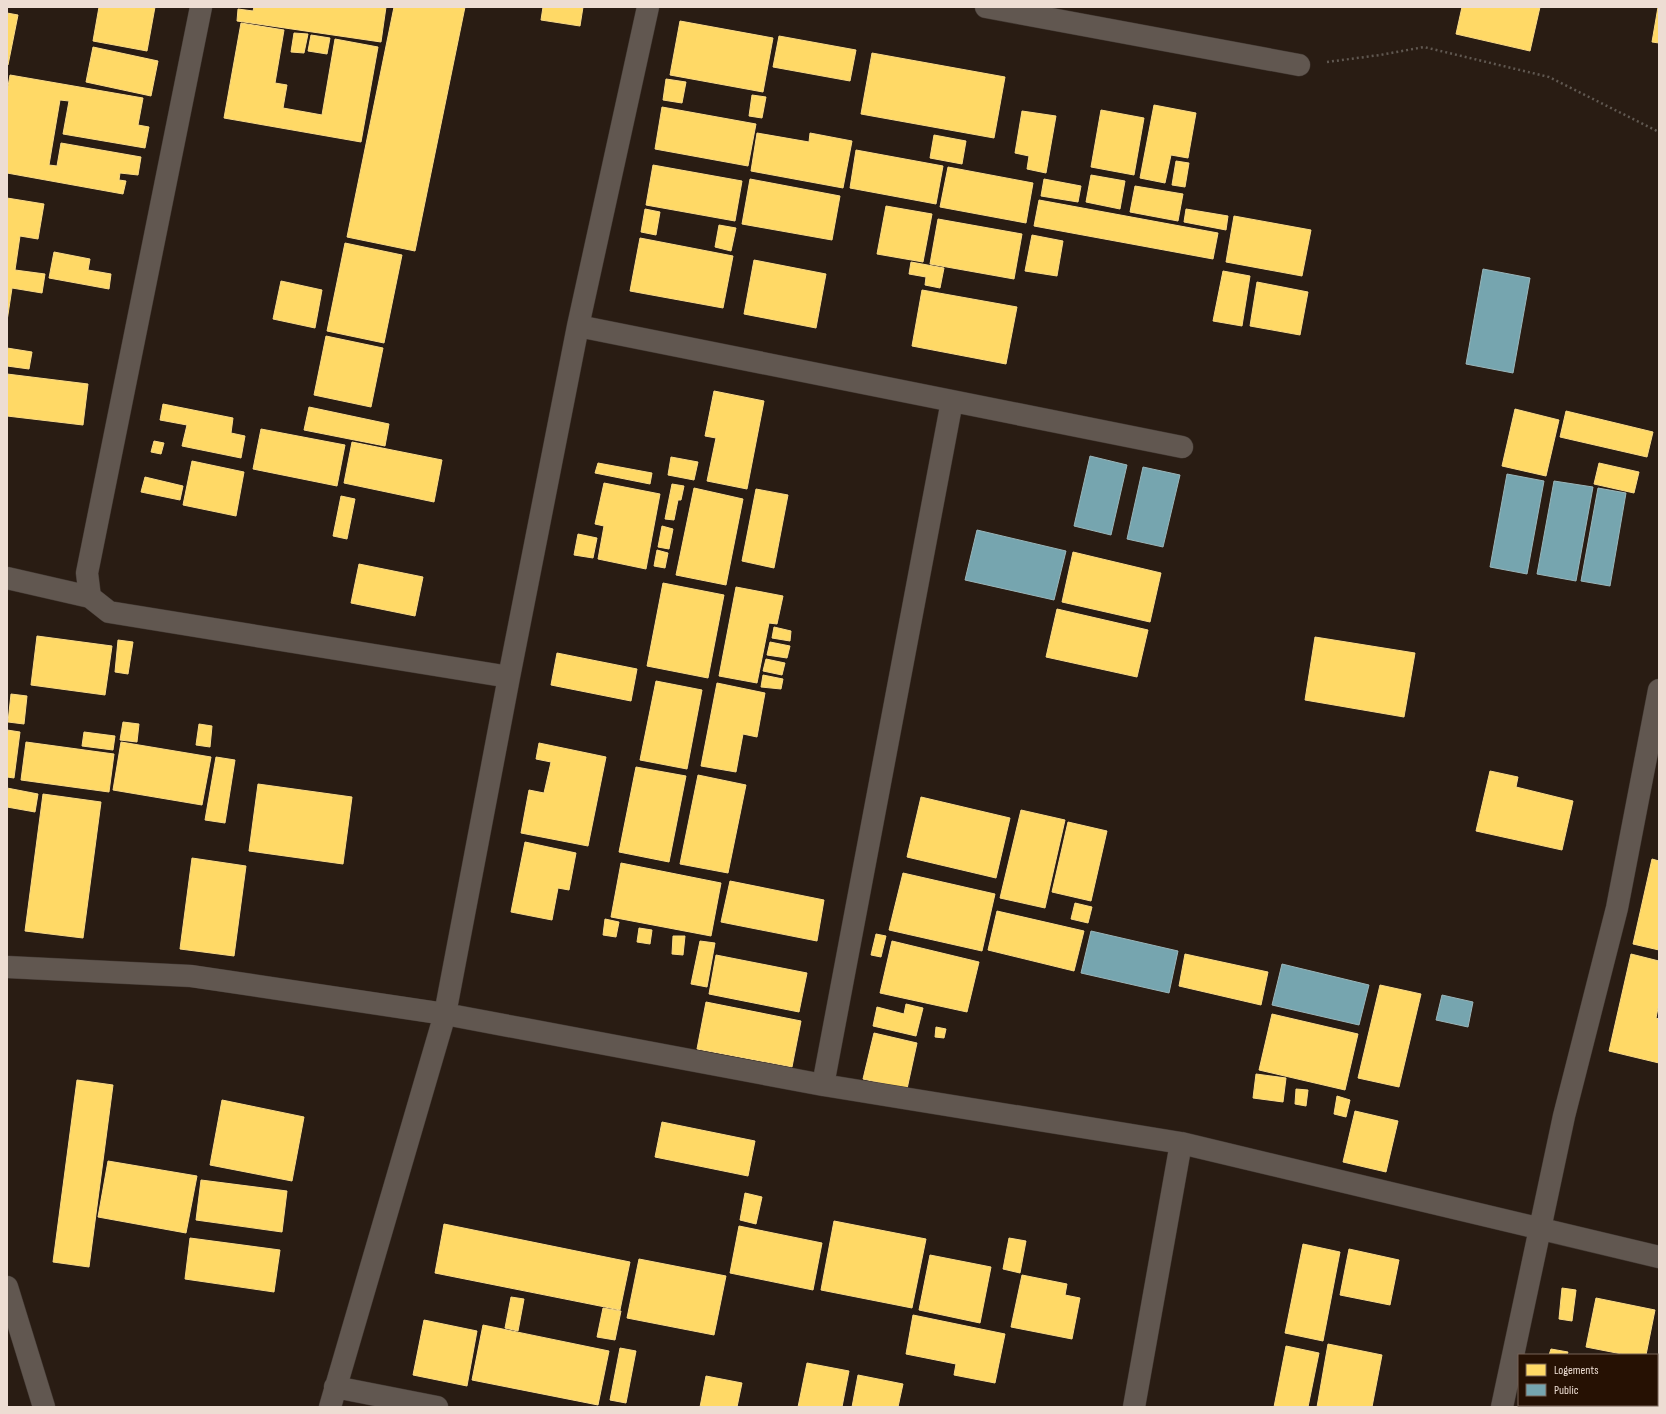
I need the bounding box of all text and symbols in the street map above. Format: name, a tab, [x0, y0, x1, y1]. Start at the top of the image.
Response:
legend	[1518, 1354, 1658, 1406]
text: Logements	[1554, 1363, 1598, 1378]
text: Public	[1554, 1383, 1579, 1398]

